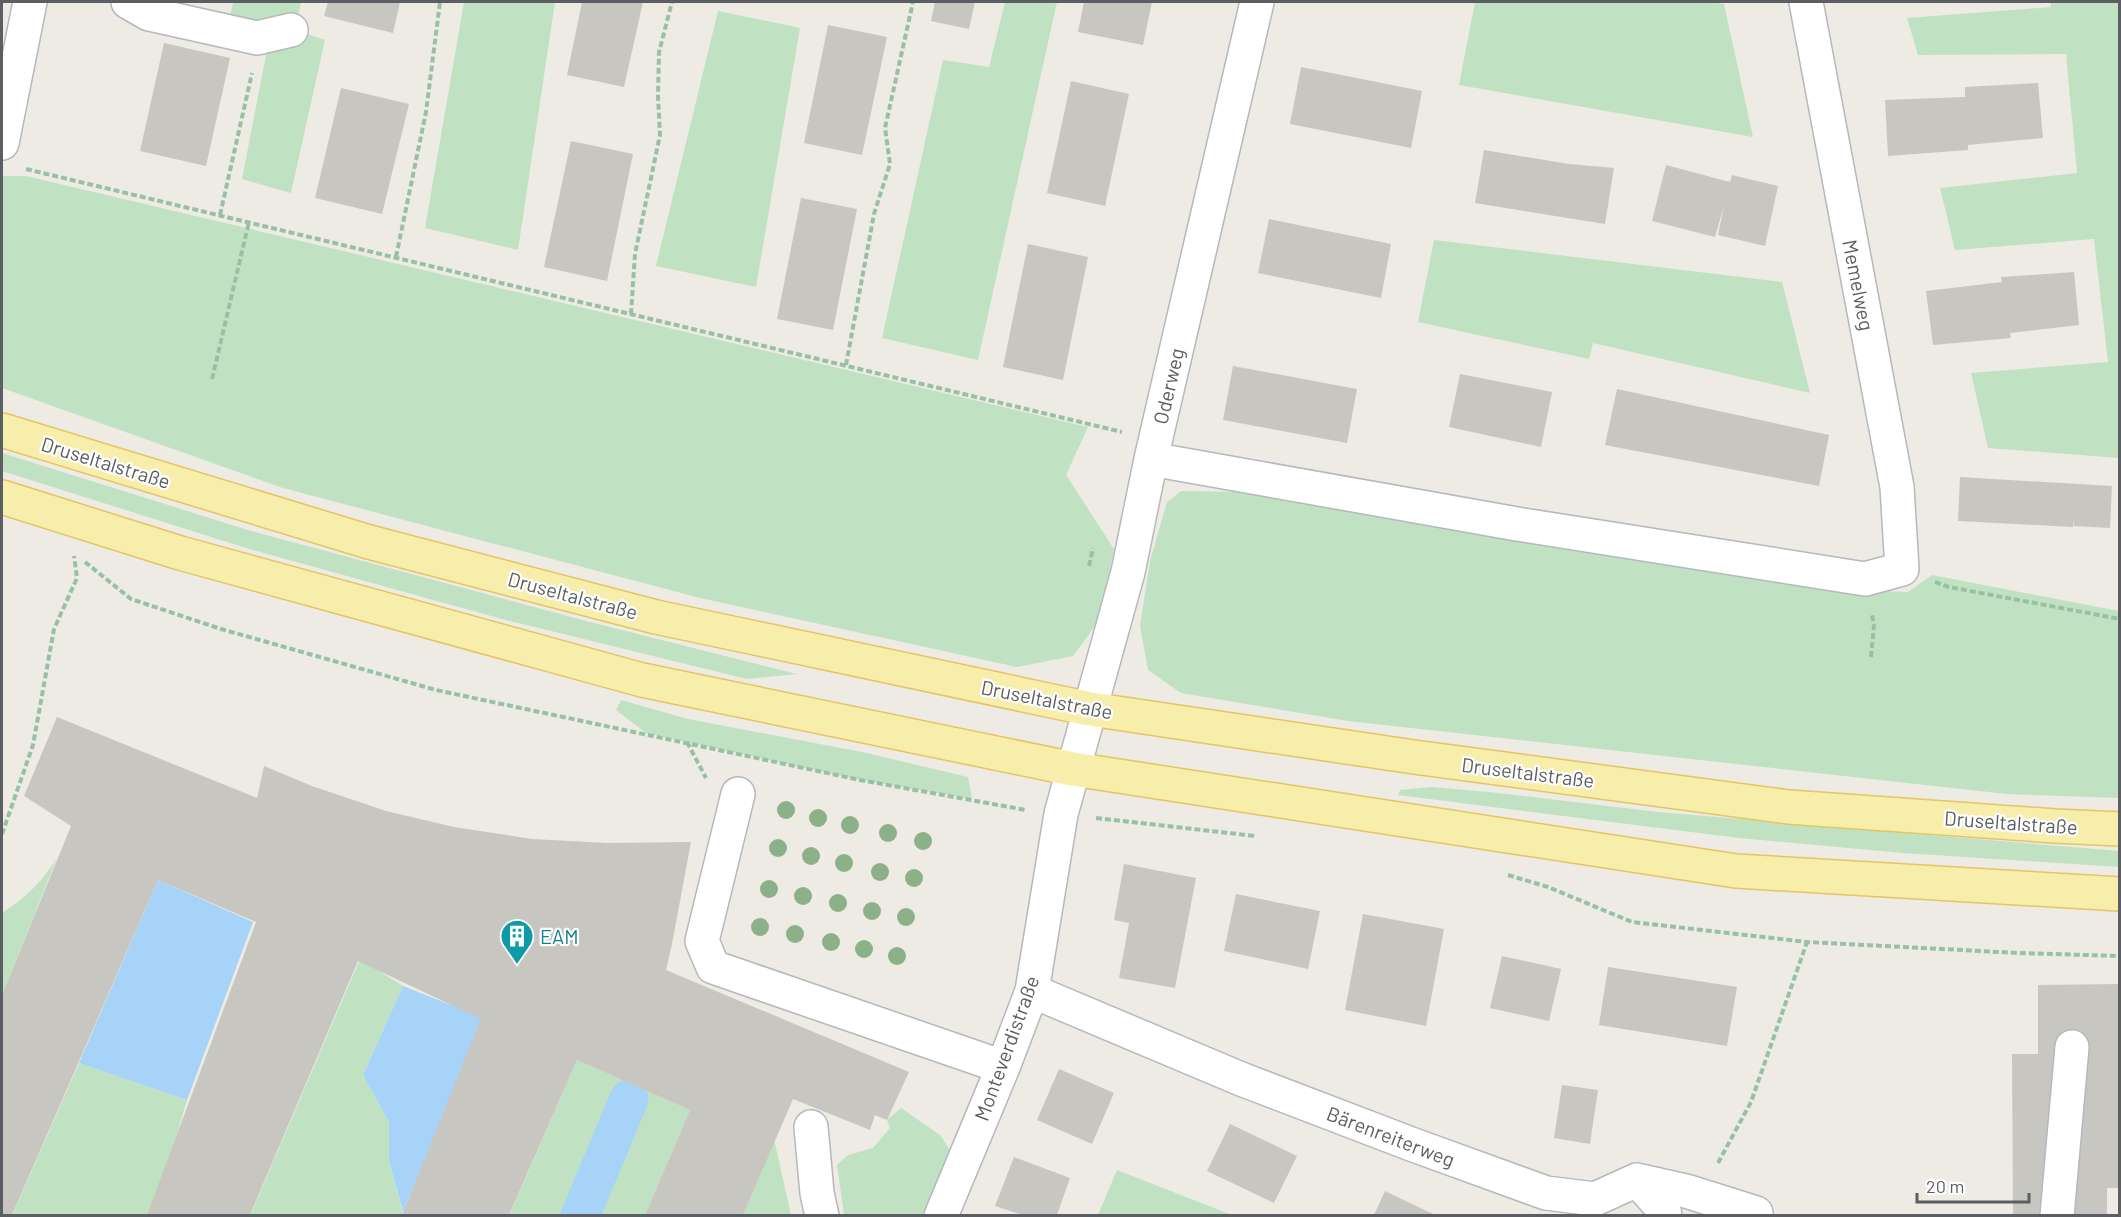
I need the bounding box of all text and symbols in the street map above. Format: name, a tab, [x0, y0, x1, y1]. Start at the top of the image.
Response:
street label: Memelweg	[1838, 238, 1880, 332]
street label: Oderweg	[1148, 346, 1188, 426]
street label: Druseltalstraße	[39, 431, 173, 493]
street label: Druseltalstraße	[505, 566, 641, 624]
street label: Druseltalstraße	[979, 674, 1115, 724]
street label: Druseltalstraße	[1460, 752, 1596, 792]
street label: Druseltalstraße	[1944, 805, 2078, 839]
building icon: EAM	[499, 918, 535, 965]
place label: EAM	[540, 924, 579, 948]
street label: Monteverdistraße	[969, 972, 1043, 1124]
street label: Bärenreiterweg	[1324, 1101, 1458, 1171]
scale bar	[1917, 1166, 2030, 1204]
text: 20 m	[1926, 1175, 1964, 1197]

